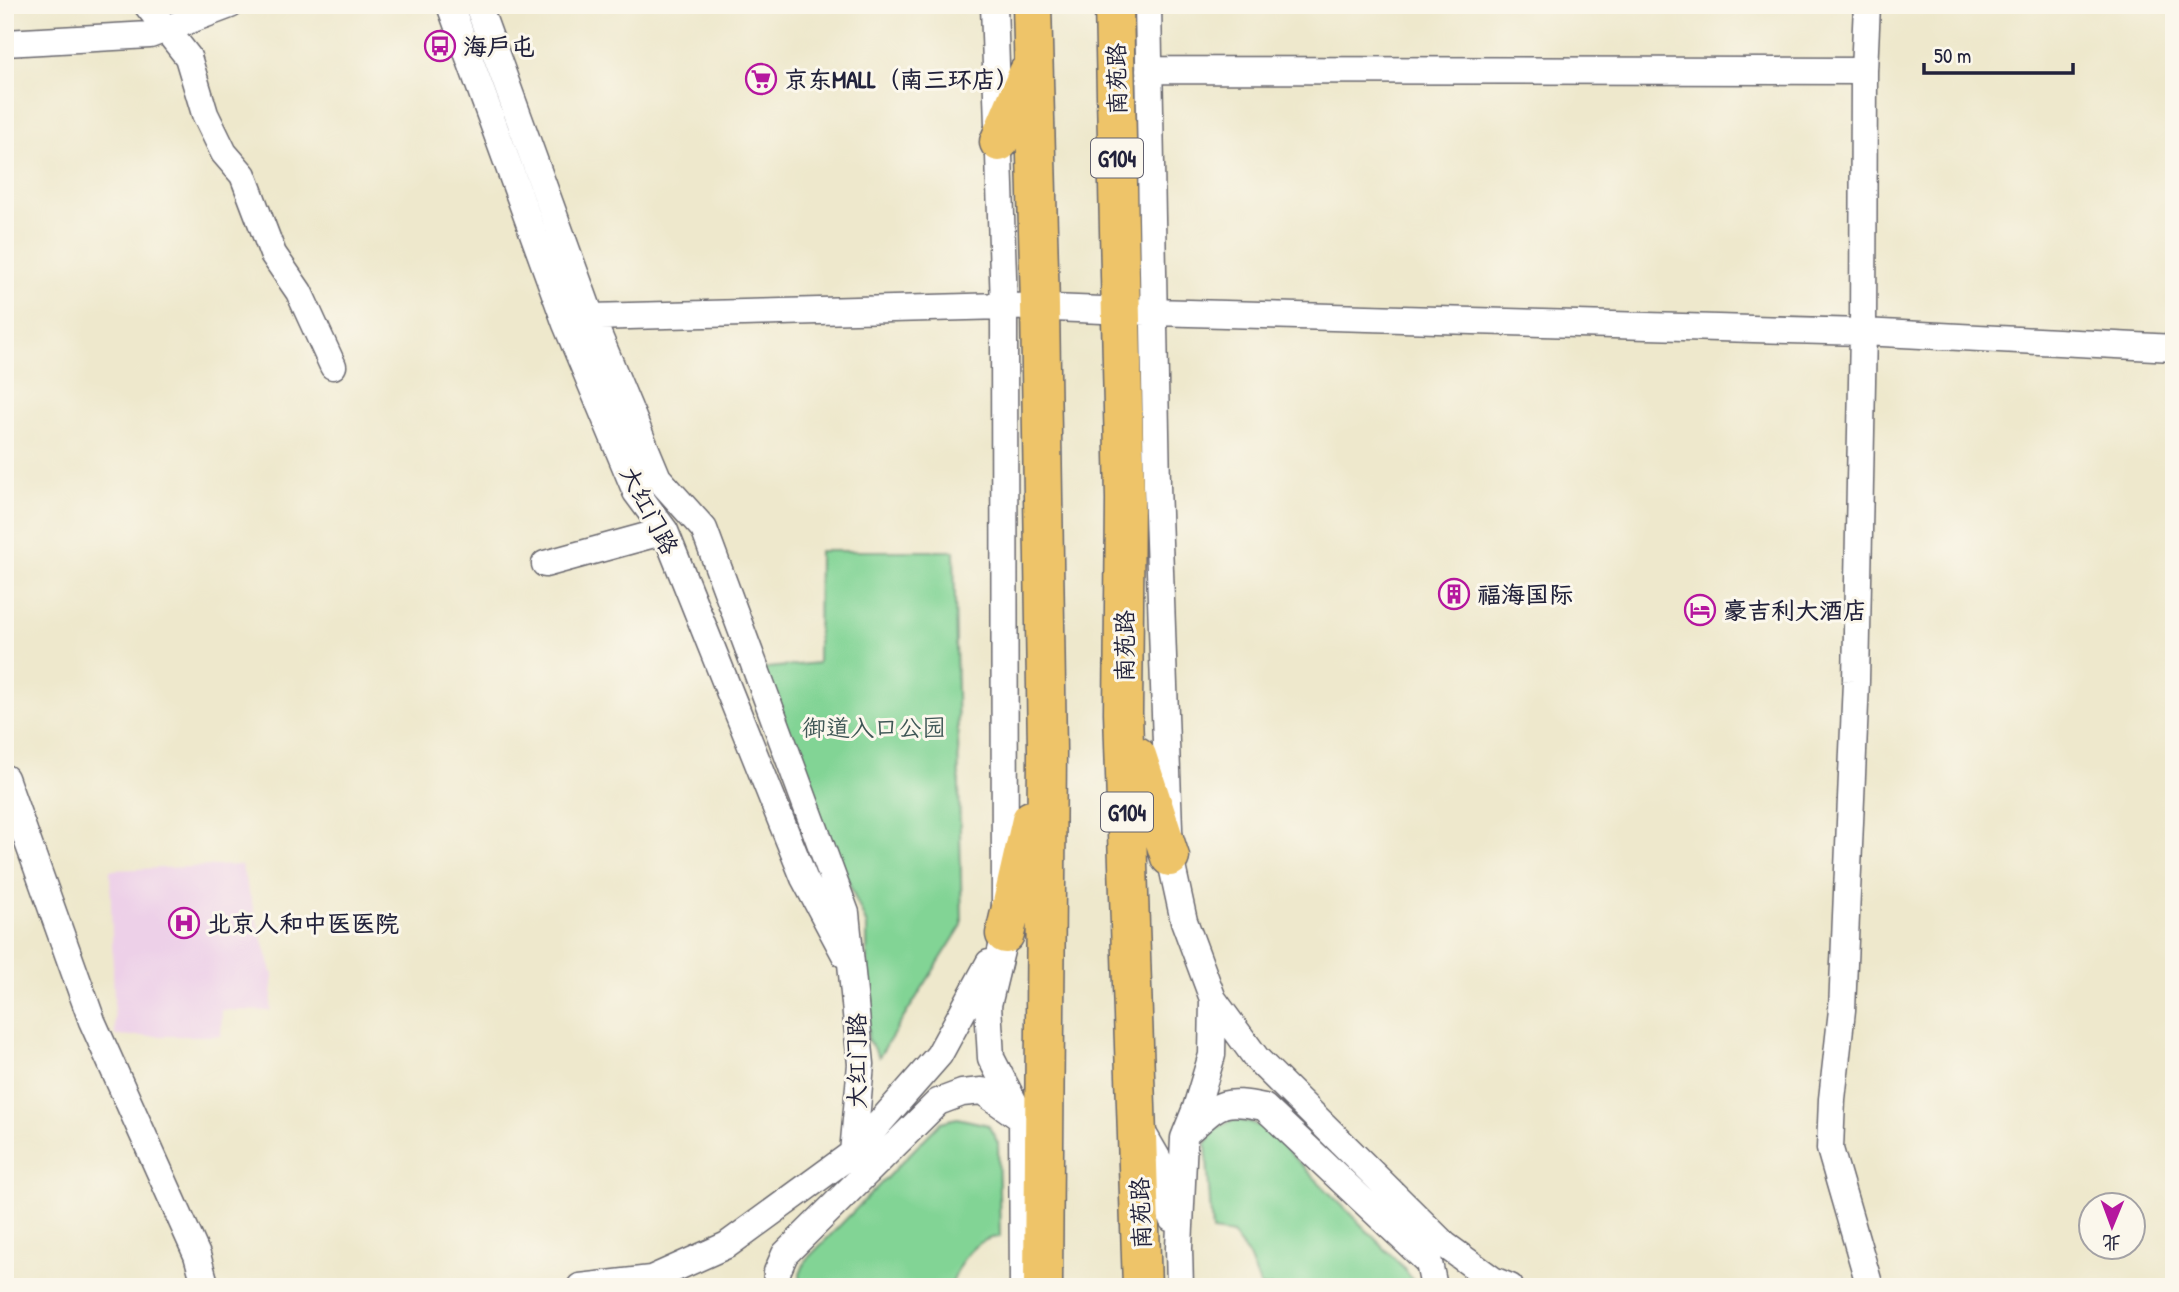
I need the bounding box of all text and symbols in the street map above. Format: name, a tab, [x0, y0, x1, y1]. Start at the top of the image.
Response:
bus stop icon: 海户屯	[423, 29, 457, 63]
place label: 海户屯	[463, 30, 535, 62]
scale bar	[1924, 32, 2072, 76]
text: 50 m	[1934, 41, 1971, 70]
street label: 南苑路	[1099, 43, 1133, 115]
supermarket icon: 京东MALL（南三环店）	[744, 62, 778, 96]
place label: 京东MALL（南三环店）	[784, 63, 1020, 95]
road number: G104	[1091, 139, 1143, 178]
street label: 大红门路	[613, 460, 687, 560]
building icon: 福海国际	[1437, 577, 1471, 611]
place label: 福海国际	[1477, 578, 1573, 610]
hotel icon: 豪吉利大酒店	[1683, 593, 1717, 627]
place label: 豪吉利大酒店	[1723, 594, 1867, 626]
street label: 南苑路	[1108, 610, 1140, 682]
park label: 御道入口公园	[802, 711, 946, 743]
road number: G104	[1101, 792, 1153, 832]
hospital icon: 北京人和中医医院	[167, 906, 201, 940]
place label: 北京人和中医医院	[207, 907, 399, 939]
street label: 大红门路	[840, 1013, 872, 1109]
street label: 南苑路	[1123, 1176, 1157, 1250]
north arrow	[2078, 1190, 2148, 1260]
text: 北	[2102, 1230, 2121, 1256]

